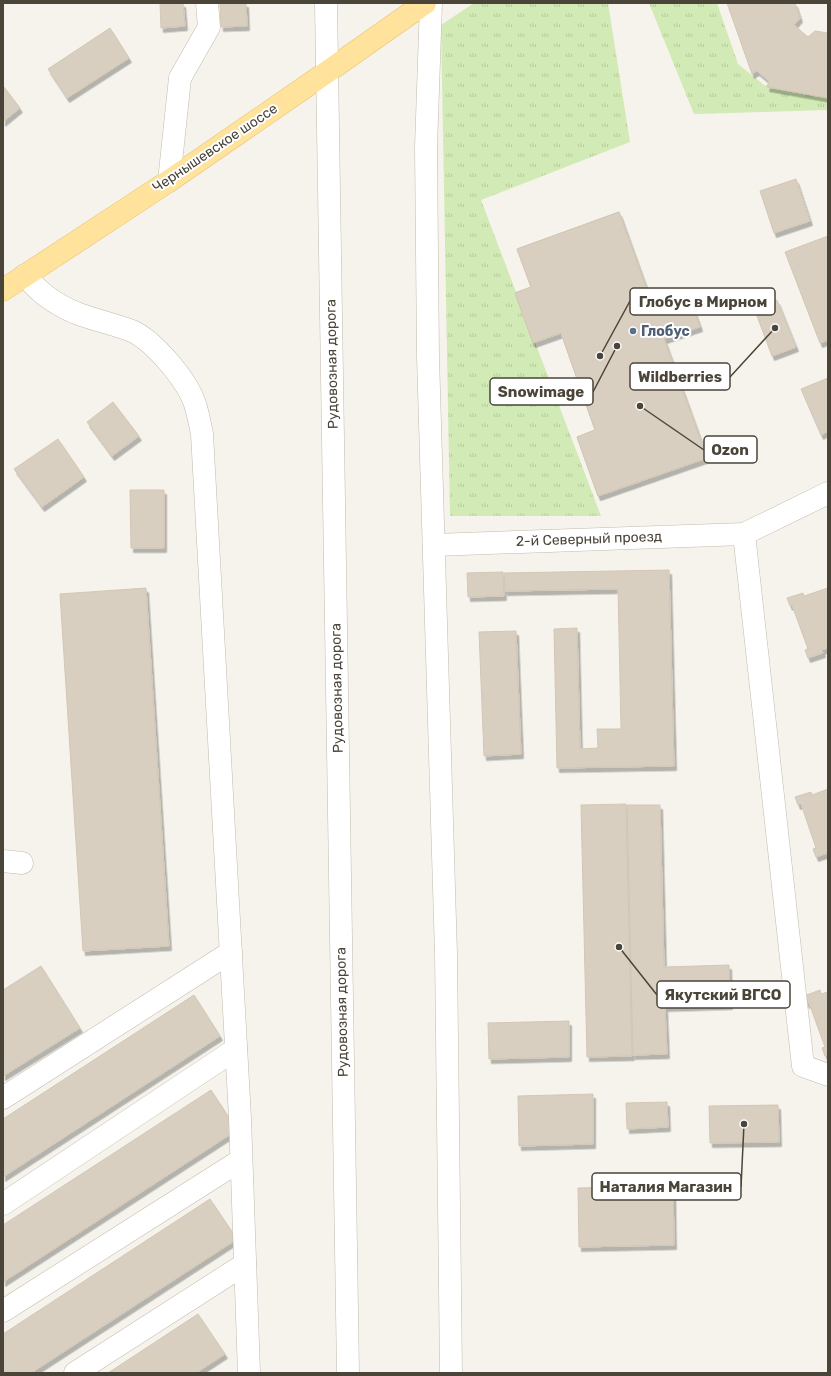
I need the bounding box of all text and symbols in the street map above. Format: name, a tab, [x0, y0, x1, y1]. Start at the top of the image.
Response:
street label: Чернышевское шоссе	[149, 100, 281, 196]
callout: Глобус в Мирном	[630, 288, 775, 315]
text: Глобус в Мирном	[639, 293, 767, 311]
street label: Рудовозная дорога	[322, 299, 342, 429]
place label: Глобус	[641, 323, 690, 340]
marker: Глобус	[628, 326, 638, 336]
callout: Wildberries	[630, 363, 730, 390]
text: Wildberries	[638, 368, 722, 386]
callout: Snowimage	[490, 378, 593, 405]
text: Snowimage	[498, 383, 584, 401]
callout: Ozon	[704, 436, 757, 463]
text: Ozon	[711, 441, 749, 459]
street label: 2-й Северный проезд	[516, 528, 662, 550]
street label: Рудовозная дорога	[327, 623, 347, 753]
street label: Рудовозная дорога	[332, 947, 352, 1077]
callout: Якутский ВГСО	[657, 981, 790, 1008]
text: Якутский ВГСО	[664, 986, 782, 1004]
callout: Наталия Магазин	[592, 1173, 741, 1200]
text: Наталия Магазин	[600, 1178, 732, 1196]

